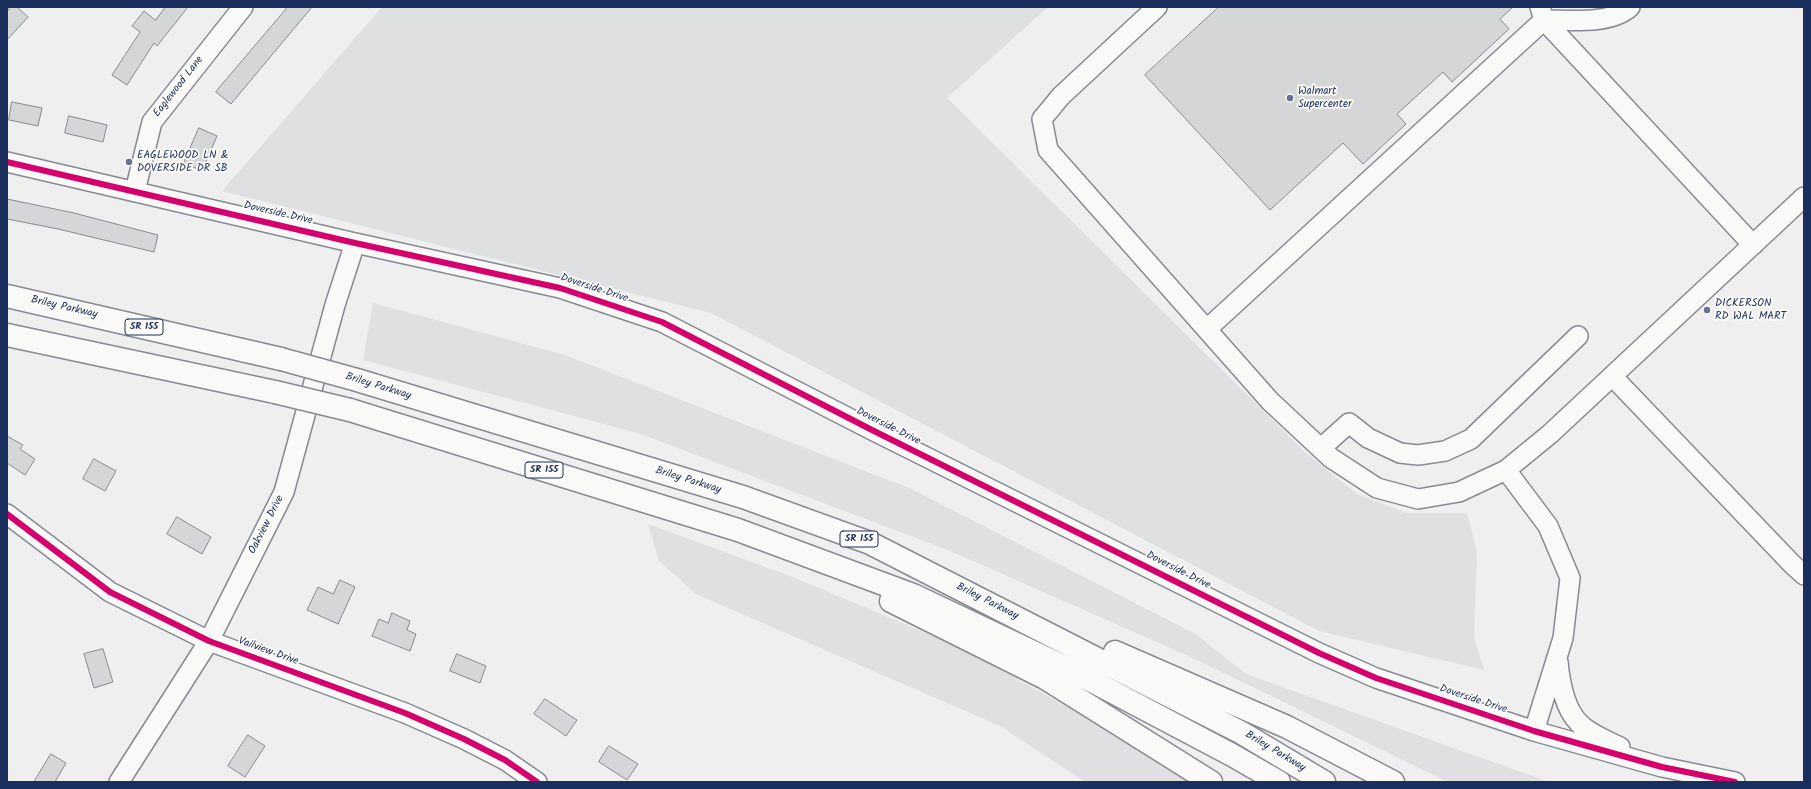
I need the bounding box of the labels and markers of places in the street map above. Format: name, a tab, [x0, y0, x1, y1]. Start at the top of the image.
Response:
place label: Walmart Supercenter	[1298, 85, 1352, 111]
marker: Walmart Supercenter	[1285, 93, 1295, 103]
place label: EAGLEWOOD LN & DOVERSIDE DR SB	[137, 149, 228, 175]
marker: EAGLEWOOD LN & DOVERSIDE DR SB	[124, 157, 134, 167]
place label: DICKERSON RD WAL MART	[1715, 297, 1786, 323]
marker: DICKERSON RD WAL MART	[1702, 305, 1712, 315]

